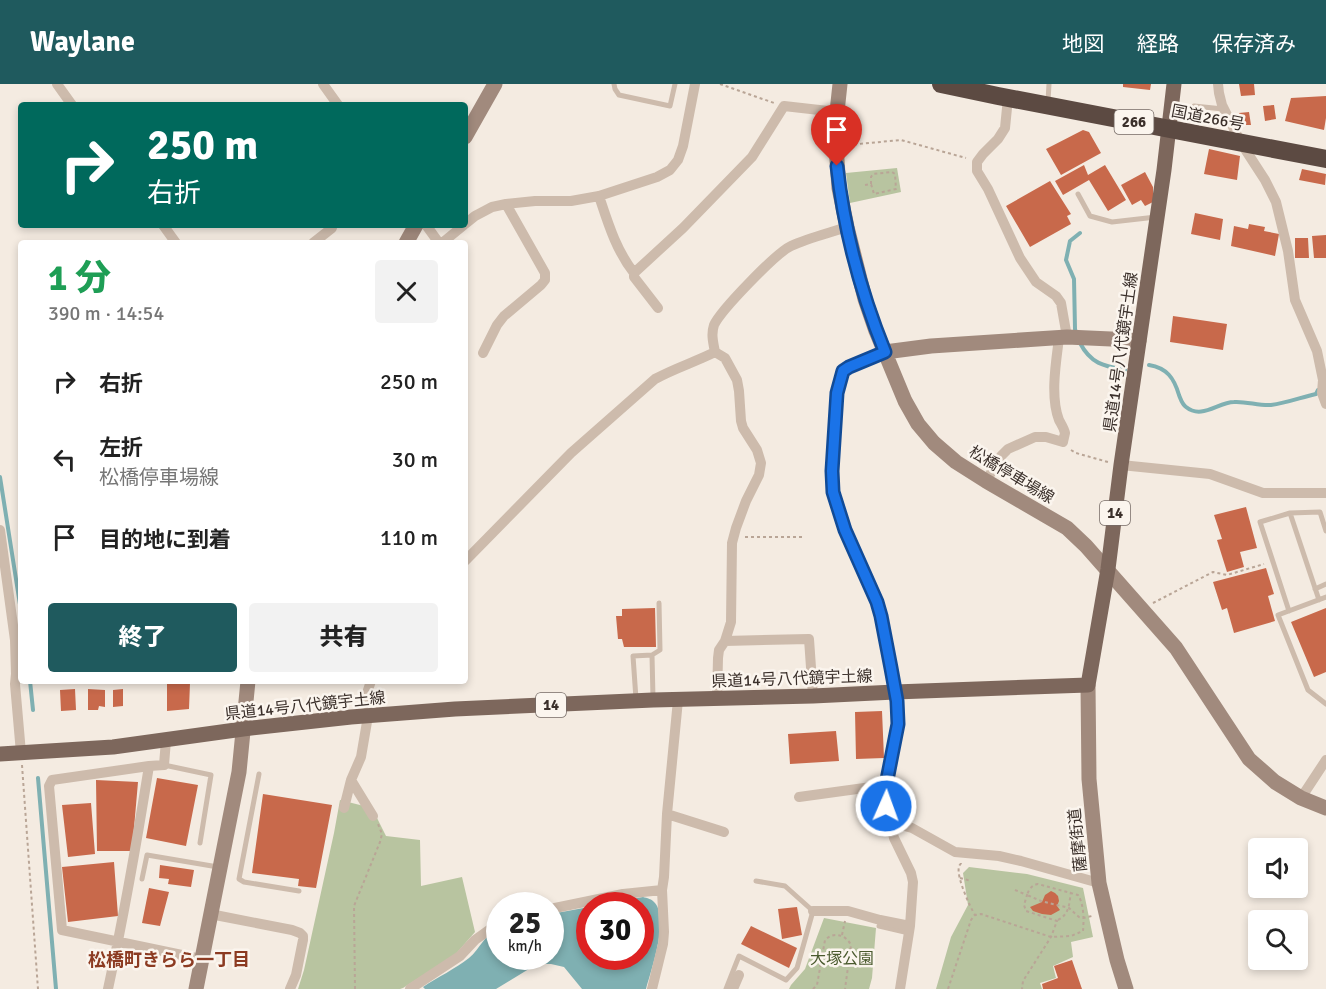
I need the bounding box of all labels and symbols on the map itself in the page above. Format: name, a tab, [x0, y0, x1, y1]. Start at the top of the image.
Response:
street label: 国道266号	[1170, 101, 1246, 135]
pin	[811, 104, 862, 166]
road number: 266	[1114, 110, 1154, 134]
street label: 県道14号八代鏡宇土線	[1100, 271, 1142, 433]
street label: 松橋停車場線	[965, 442, 1058, 508]
road number: 14	[1100, 501, 1130, 525]
street label: 県道14号八代鏡宇土線	[711, 666, 873, 692]
street label: 県道14号八代鏡宇土線	[224, 688, 386, 724]
road number: 14	[536, 693, 566, 717]
position arrow	[854, 774, 918, 838]
street label: 薩摩街道	[1065, 807, 1091, 873]
speed limit sign: 30	[576, 892, 654, 970]
district label: 松橋町きらら一丁目	[88, 949, 250, 971]
park label: 大塚公園	[810, 949, 874, 969]

